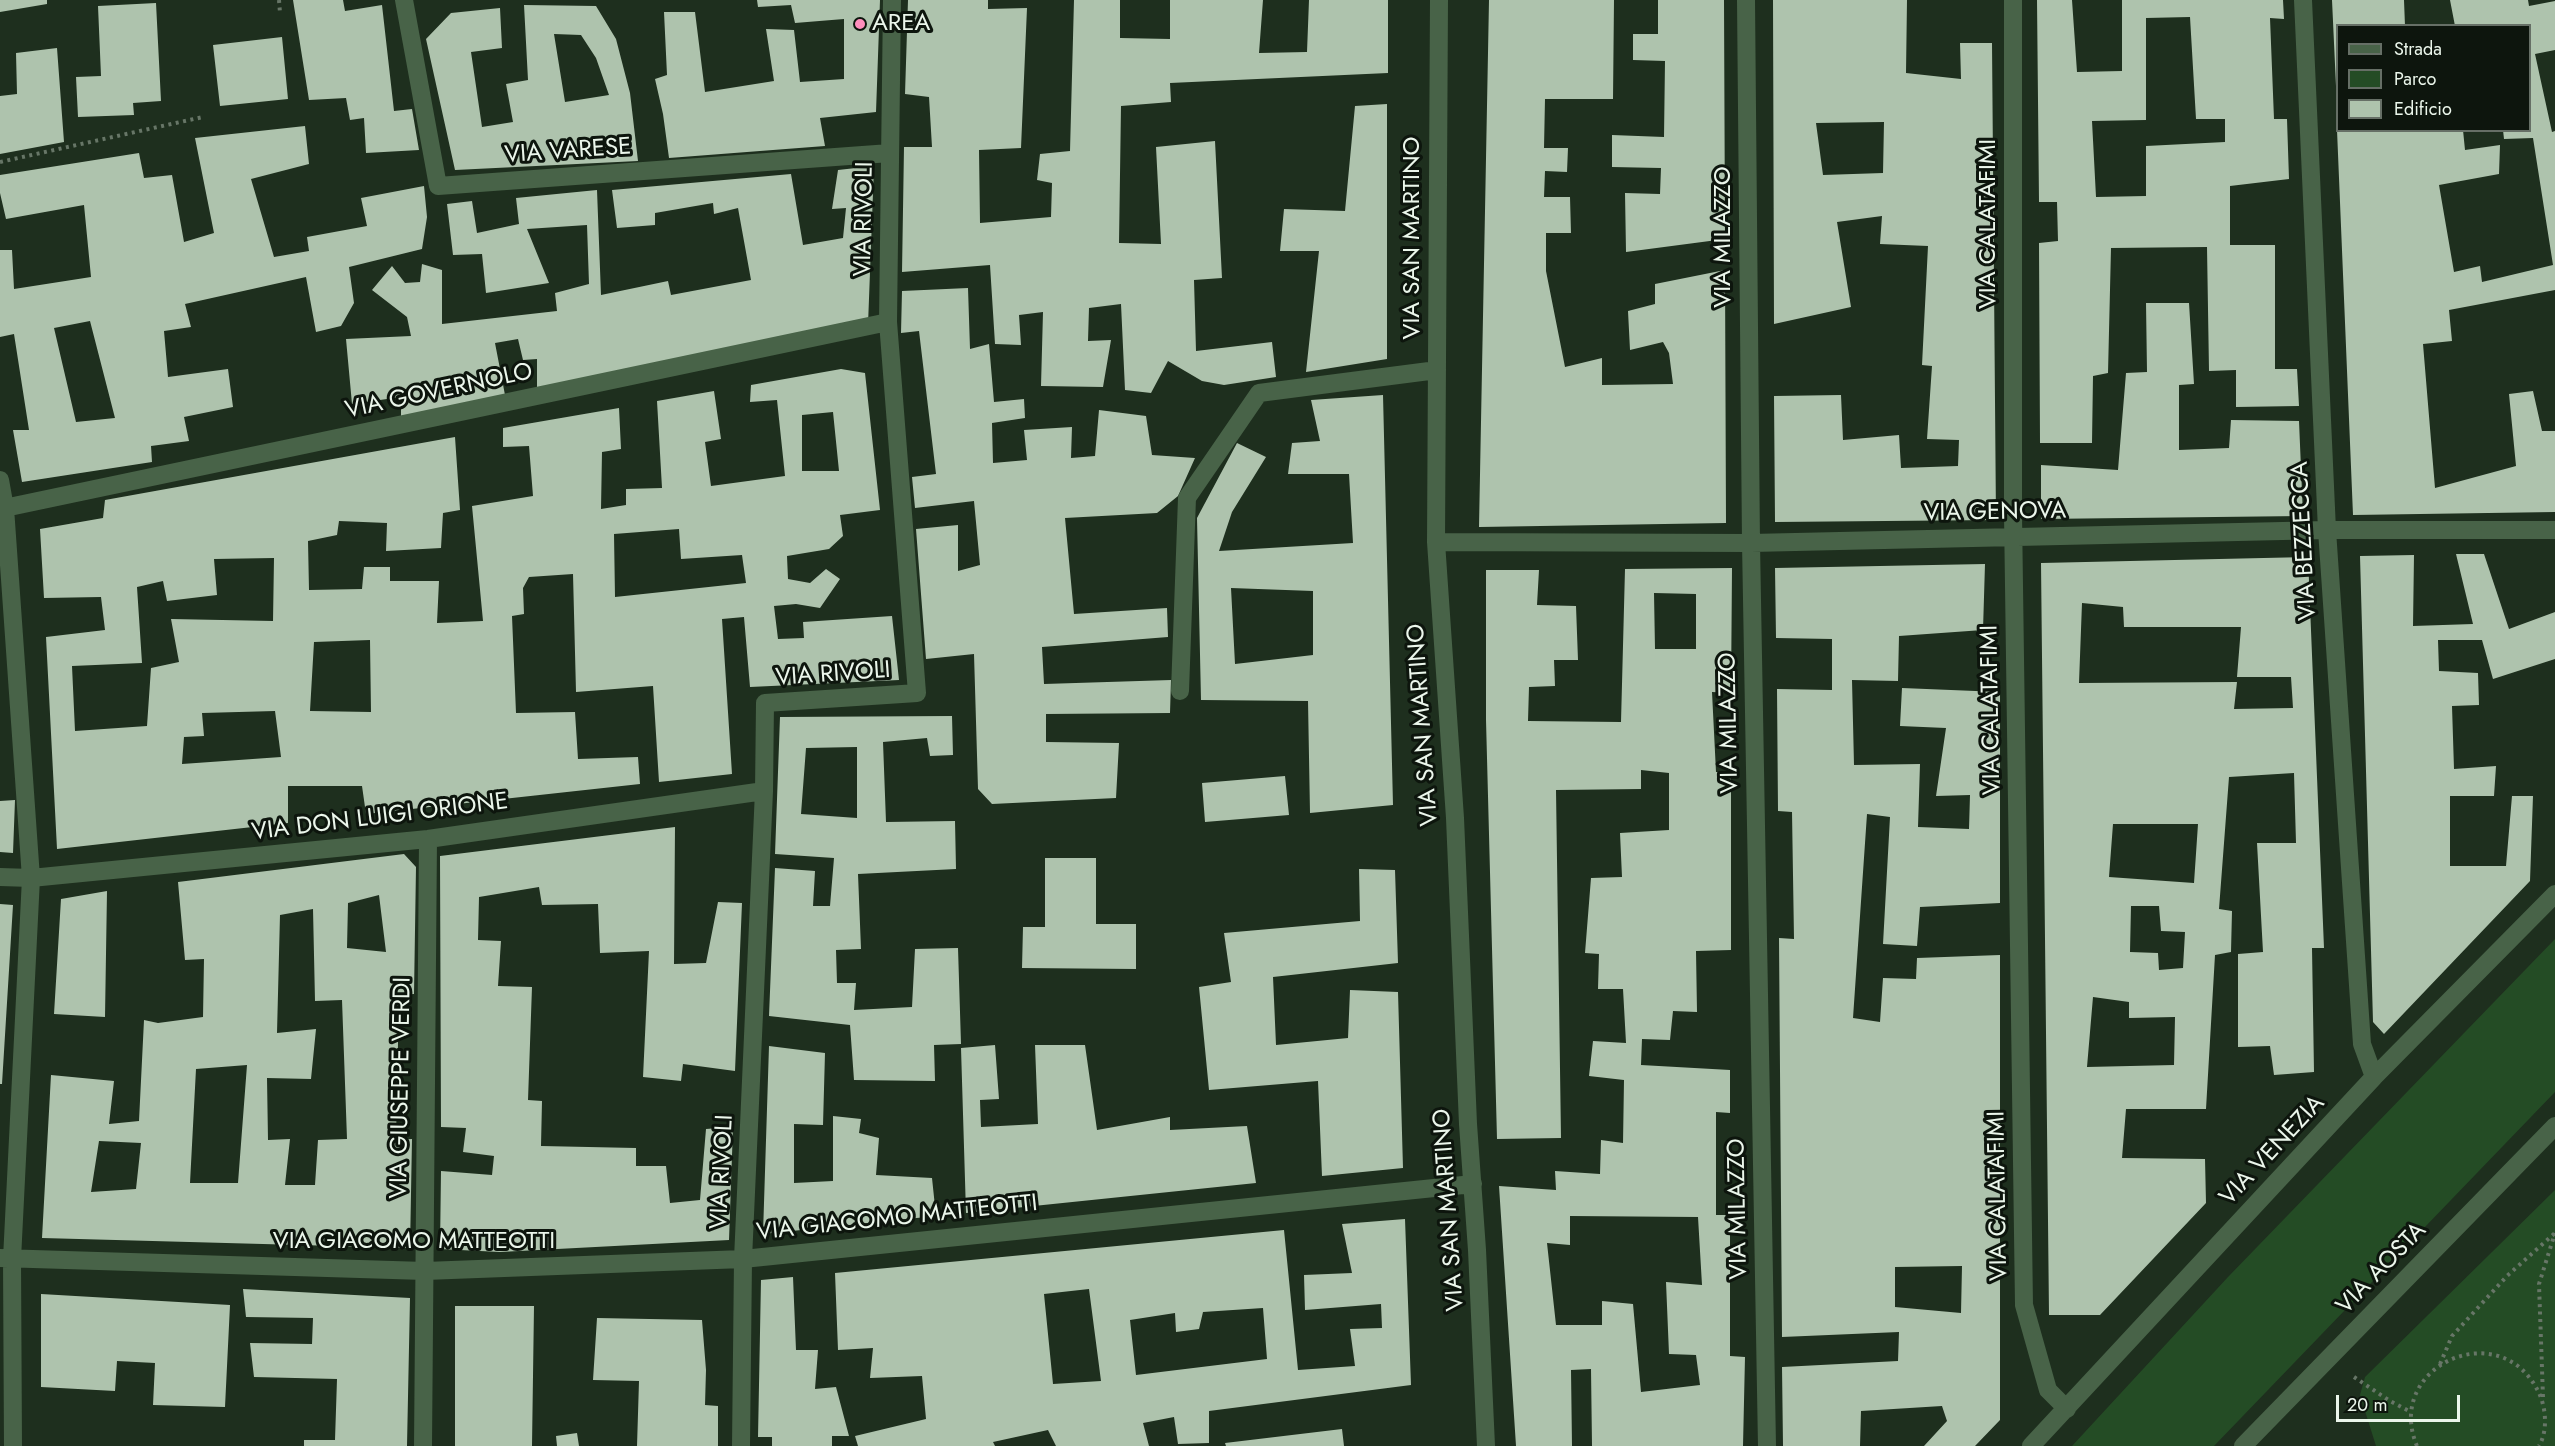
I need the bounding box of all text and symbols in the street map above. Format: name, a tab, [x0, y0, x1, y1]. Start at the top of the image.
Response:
place label: AREA	[872, 10, 930, 38]
marker: AREA	[853, 17, 867, 31]
legend	[2336, 24, 2531, 132]
text: Strada	[2394, 36, 2442, 62]
text: Parco	[2394, 66, 2436, 92]
text: Edificio	[2394, 96, 2452, 122]
street label: VIA VARESE	[504, 133, 632, 171]
street label: VIA SAN MARTINO	[1399, 137, 1427, 339]
street label: VIA CALATAFIMI	[1975, 139, 2003, 309]
street label: VIA RIVOLI	[850, 161, 880, 277]
street label: VIA MILAZZO	[1710, 166, 1738, 308]
street label: VIA GOVERNOLO	[343, 358, 535, 426]
street label: VIA BEZZECCA	[2286, 461, 2324, 621]
street label: VIA GENOVA	[1923, 497, 2067, 529]
street label: VIA SAN MARTINO	[1403, 623, 1445, 827]
street label: VIA CALATAFIMI	[1976, 625, 2008, 795]
street label: VIA MILAZZO	[1714, 652, 1746, 794]
street label: VIA RIVOLI	[775, 657, 891, 693]
street label: VIA DON LUIGI ORIONE	[250, 788, 510, 848]
street label: VIA GIUSEPPE VERDI	[386, 977, 418, 1199]
street label: VIA VENEZIA	[2215, 1090, 2331, 1212]
street label: VIA SAN MARTINO	[1429, 1108, 1471, 1312]
street label: VIA CALATAFIMI	[1983, 1111, 2015, 1281]
street label: VIA RIVOLI	[706, 1114, 740, 1230]
street label: VIA MILAZZO	[1723, 1138, 1755, 1280]
street label: VIA GIACOMO MATTEOTTI	[755, 1190, 1039, 1248]
street label: VIA AOSTA	[2331, 1217, 2433, 1321]
street label: VIA GIACOMO MATTEOTTI	[273, 1228, 555, 1256]
scale bar	[2339, 1383, 2464, 1421]
text: 20 m	[2347, 1392, 2387, 1418]

